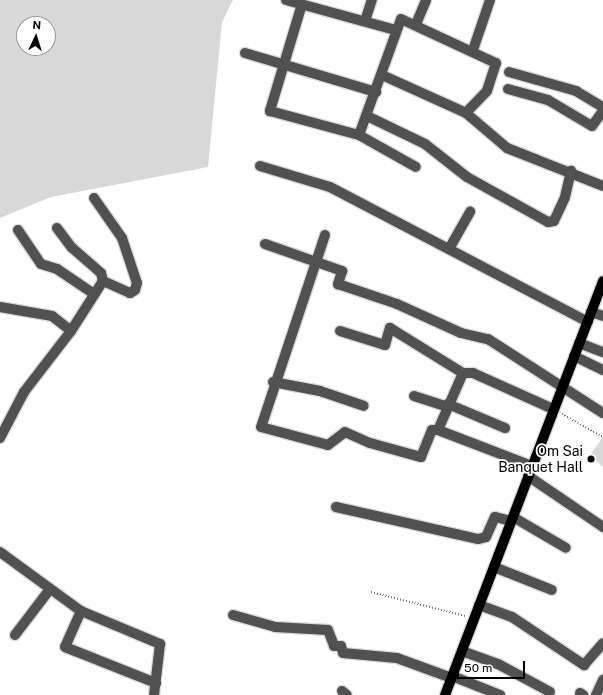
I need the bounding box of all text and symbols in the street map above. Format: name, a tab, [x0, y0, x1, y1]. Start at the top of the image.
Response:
north arrow	[16, 16, 56, 56]
text: N	[32, 19, 41, 31]
place label: Om Sai Banquet Hall	[498, 443, 583, 476]
marker: Om Sai Banquet Hall	[586, 454, 596, 464]
scale bar	[459, 653, 527, 679]
text: 50 m	[464, 661, 492, 675]

